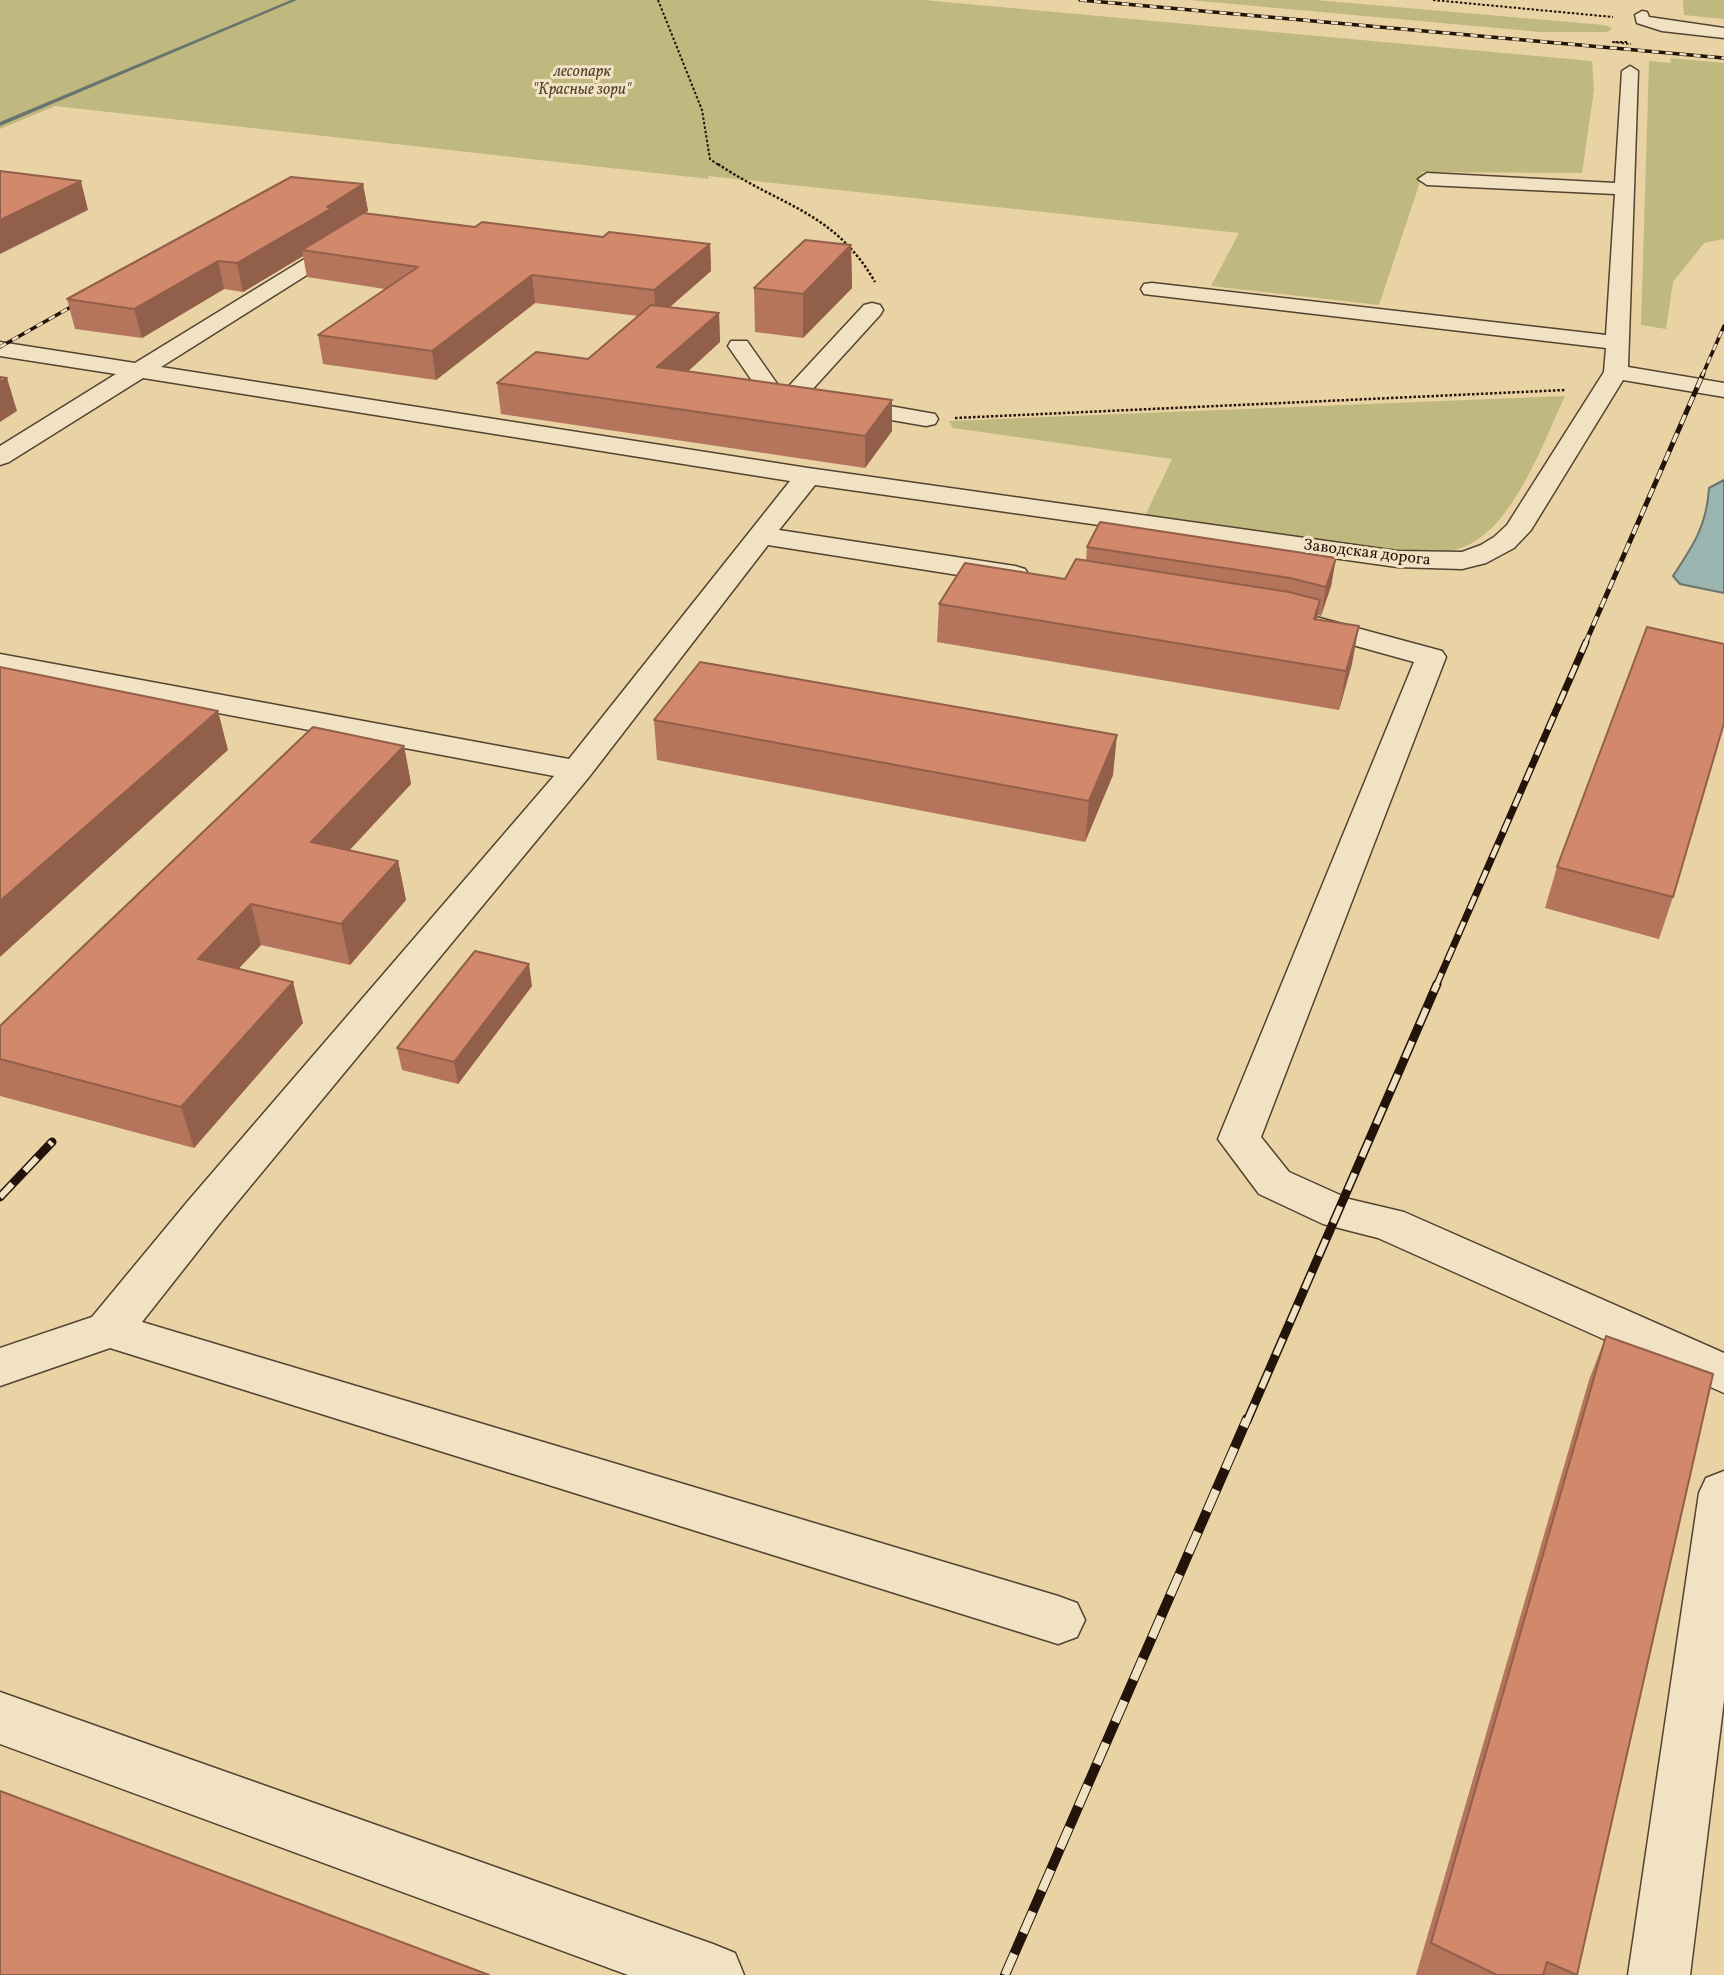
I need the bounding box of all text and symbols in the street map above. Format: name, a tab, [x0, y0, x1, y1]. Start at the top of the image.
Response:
park label: лесопарк "Красные зори"	[533, 63, 631, 101]
street label: Заводская дорога	[1302, 537, 1432, 571]

